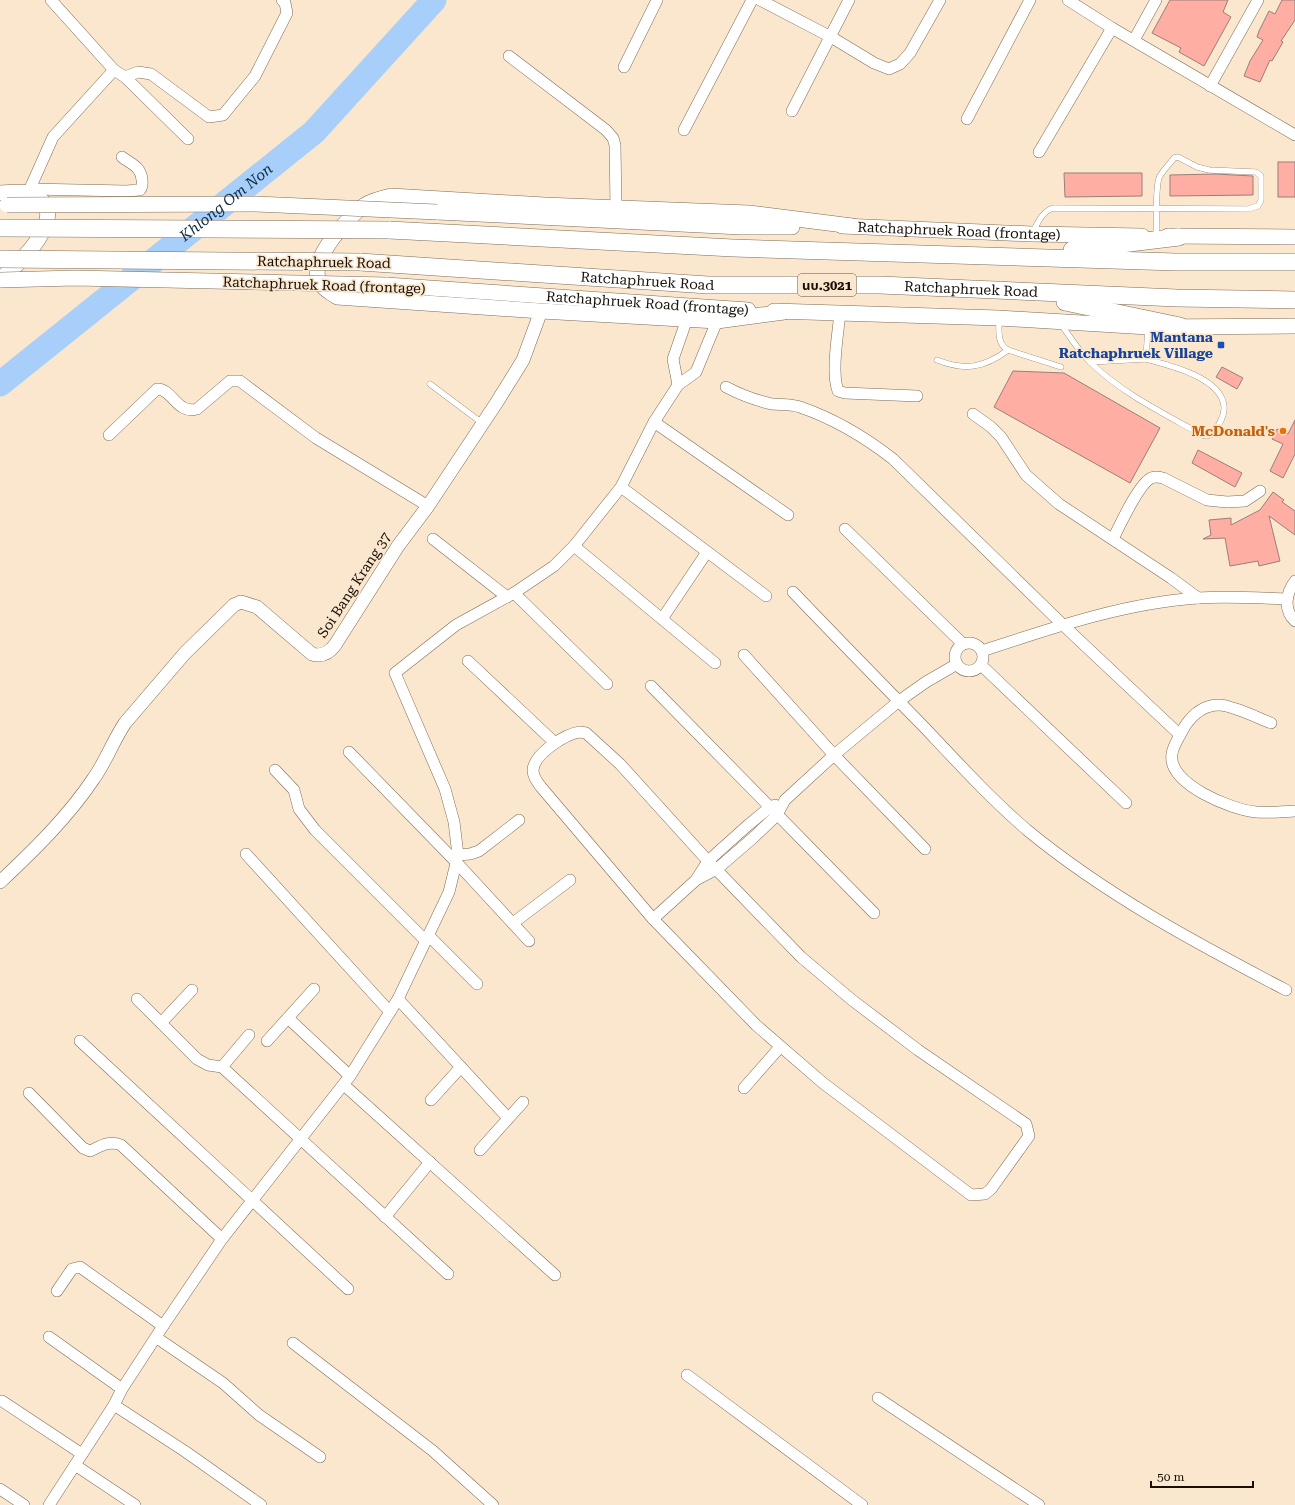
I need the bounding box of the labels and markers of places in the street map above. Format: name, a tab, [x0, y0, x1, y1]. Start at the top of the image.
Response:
place label: Mantana Ratchaphruek Village	[1059, 329, 1214, 361]
marker: Mantana Ratchaphruek Village	[1216, 340, 1226, 350]
place label: McDonald's	[1192, 423, 1275, 439]
marker: McDonald's	[1278, 426, 1288, 436]

